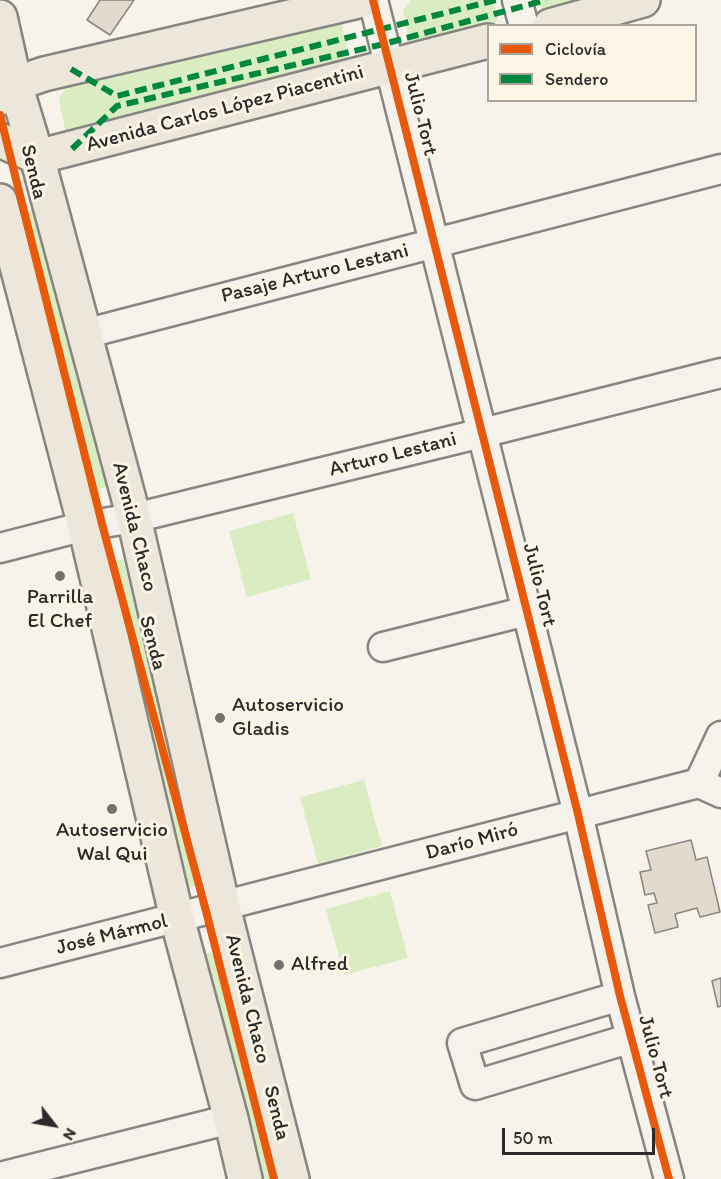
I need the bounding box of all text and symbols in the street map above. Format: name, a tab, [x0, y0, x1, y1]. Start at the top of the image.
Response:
legend	[487, 24, 697, 102]
text: Ciclovía	[545, 38, 606, 60]
street label: Avenida Carlos López Piacentini	[84, 60, 366, 158]
text: Sendero	[545, 68, 608, 90]
street label: Julio Tort	[397, 70, 443, 158]
street label: Senda	[14, 142, 52, 202]
street label: Pasaje Arturo Lestani	[219, 239, 411, 309]
street label: Arturo Lestani	[327, 427, 459, 483]
street label: Avenida Chaco	[106, 460, 162, 594]
street label: Julio Tort	[516, 541, 562, 629]
marker: Parrilla El Chef	[53, 569, 67, 583]
place label: Parrilla El Chef	[27, 585, 93, 635]
street label: Senda	[133, 613, 171, 673]
place label: Autoservicio Gladis	[232, 693, 344, 743]
marker: Autoservicio Gladis	[213, 711, 227, 725]
marker: Autoservicio Wal Qui	[105, 802, 119, 816]
place label: Autoservicio Wal Qui	[56, 818, 168, 868]
street label: Darío Miró	[423, 818, 521, 866]
street label: José Mármol	[54, 909, 170, 961]
street label: Avenida Chaco	[219, 932, 275, 1066]
place label: Alfred	[291, 952, 348, 978]
marker: Alfred	[272, 958, 286, 972]
street label: Julio Tort	[632, 1013, 678, 1101]
street label: Senda	[257, 1083, 295, 1143]
north arrow	[24, 1095, 84, 1155]
scale bar	[505, 1116, 658, 1154]
text: N	[59, 1125, 81, 1144]
text: 50 m	[513, 1127, 553, 1149]

